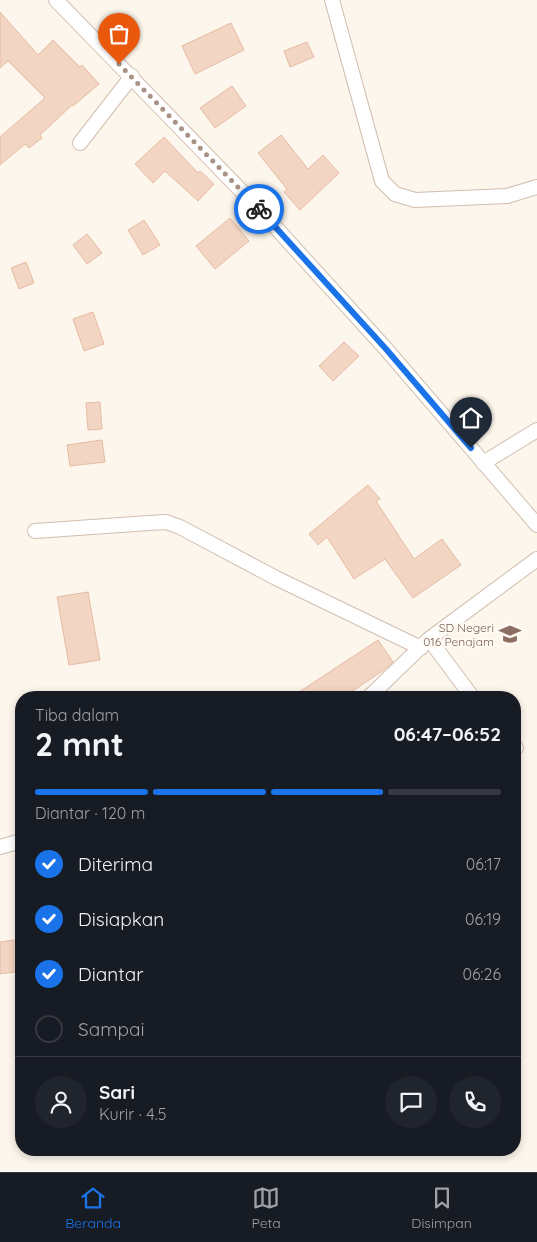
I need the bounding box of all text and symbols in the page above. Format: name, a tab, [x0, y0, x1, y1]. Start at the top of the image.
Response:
pin	[98, 13, 140, 64]
icon: bag	[105, 20, 133, 48]
courier	[234, 184, 284, 234]
icon: bike	[245, 195, 273, 223]
pin	[450, 397, 492, 448]
icon: home	[457, 404, 485, 432]
place label: SD Negeri 016 Penajam	[423, 620, 494, 649]
school or university icon: SD Negeri 016 Penajam	[497, 621, 523, 647]
text: Tiba dalam	[35, 705, 119, 725]
text: 06:47–06:52	[394, 722, 501, 746]
text: 2 mnt	[35, 724, 124, 764]
text: Diantar · 120 m	[35, 803, 145, 823]
icon: check	[35, 850, 63, 878]
text: Diterima	[78, 852, 153, 876]
text: 06:17	[466, 854, 501, 874]
icon: check	[35, 905, 63, 933]
text: Disiapkan	[78, 907, 164, 931]
text: 06:19	[465, 909, 501, 929]
icon: check	[35, 960, 63, 988]
text: Diantar	[78, 962, 144, 986]
text: 06:26	[462, 964, 501, 984]
text: Sampai	[78, 1017, 145, 1041]
button: person	[35, 1076, 87, 1128]
button: chat	[385, 1076, 437, 1128]
button: phone	[449, 1076, 501, 1128]
text: Sari	[99, 1080, 135, 1104]
text: Kurir · 4.5	[99, 1104, 166, 1124]
tab: Beranda	[65, 1184, 121, 1232]
tab: Peta	[251, 1184, 281, 1232]
tab: Disimpan	[411, 1184, 472, 1232]

